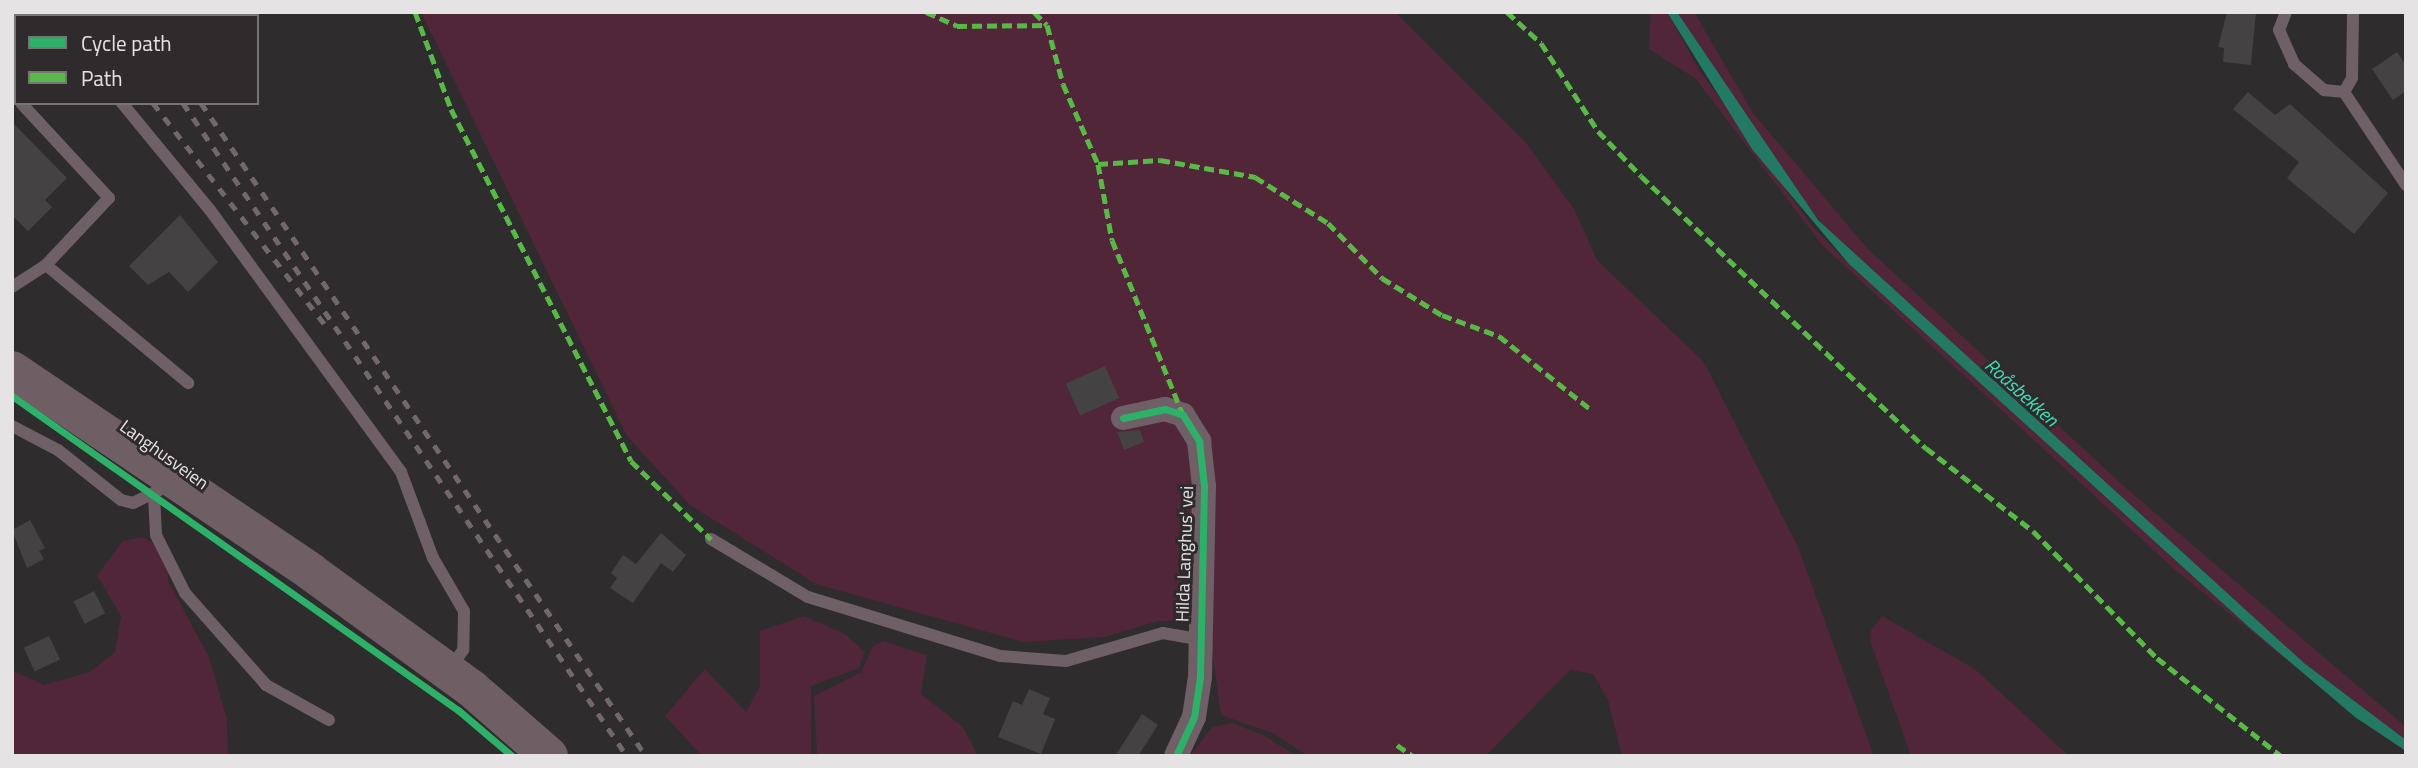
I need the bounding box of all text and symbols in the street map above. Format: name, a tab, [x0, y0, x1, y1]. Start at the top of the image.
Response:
legend	[14, 14, 259, 105]
text: Cycle path	[81, 27, 172, 59]
text: Path	[81, 62, 123, 94]
water label: Roåsbekken	[1981, 353, 2063, 431]
street label: Langhusveien	[115, 416, 213, 494]
street label: Hilda Langhus' vei	[1172, 486, 1198, 622]

